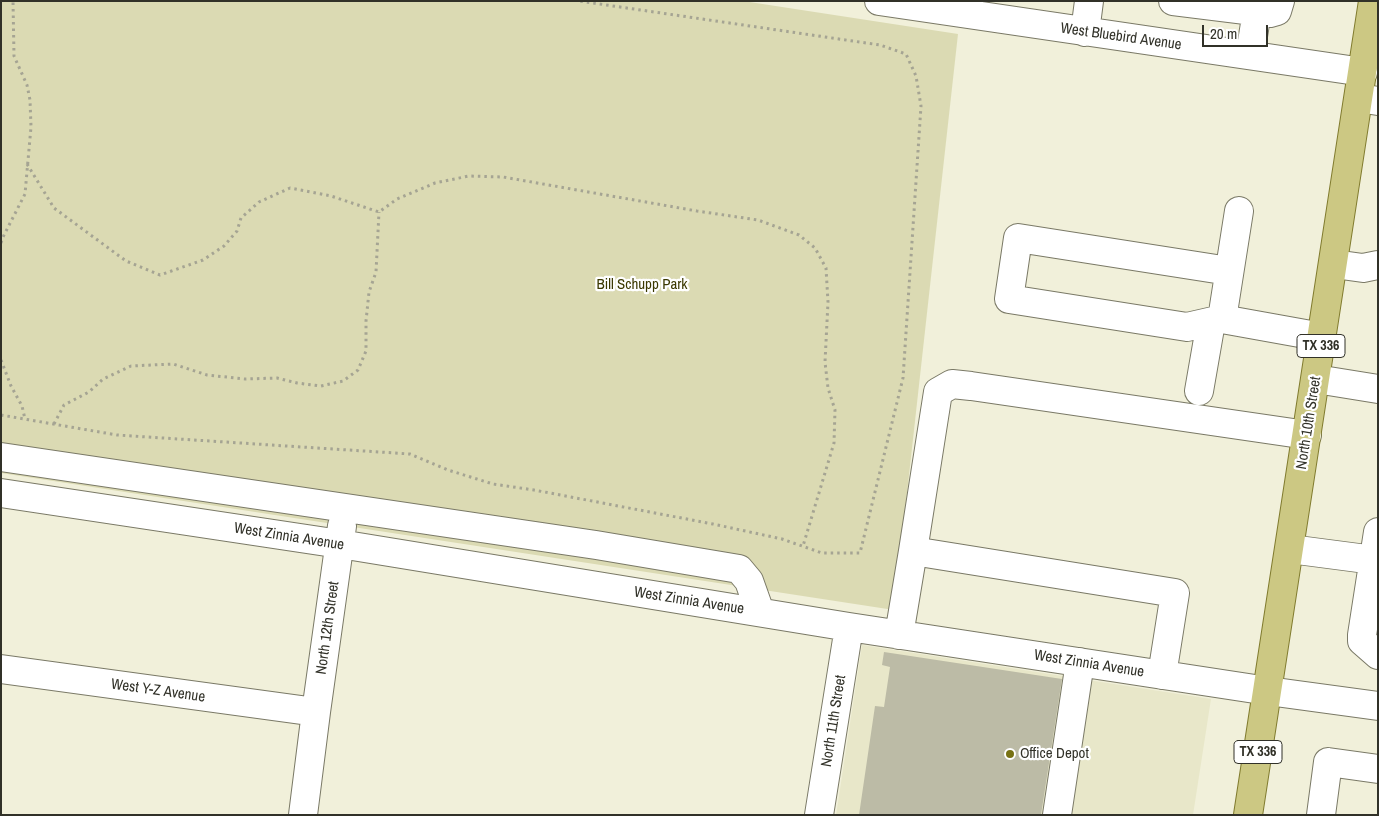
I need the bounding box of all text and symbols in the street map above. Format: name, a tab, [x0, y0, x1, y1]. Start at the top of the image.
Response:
scale bar	[1204, 15, 1270, 47]
street label: West Bluebird Avenue	[1059, 20, 1183, 54]
text: 20 m	[1210, 23, 1237, 44]
park label: Bill Schupp Park	[597, 276, 687, 294]
road number: TX 336	[1297, 334, 1345, 358]
street label: North 10th Street	[1293, 375, 1325, 471]
street label: West Zinnia Avenue	[233, 519, 345, 555]
street label: North 12th Street	[313, 580, 343, 676]
street label: West Zinnia Avenue	[633, 583, 745, 619]
street label: West Zinnia Avenue	[1033, 646, 1145, 682]
street label: North 11th Street	[818, 674, 850, 768]
street label: West Y-Z Avenue	[110, 675, 206, 707]
road number: TX 336	[1234, 740, 1282, 764]
place label: Office Depot	[1020, 745, 1089, 763]
marker: Office Depot	[1004, 748, 1016, 760]

